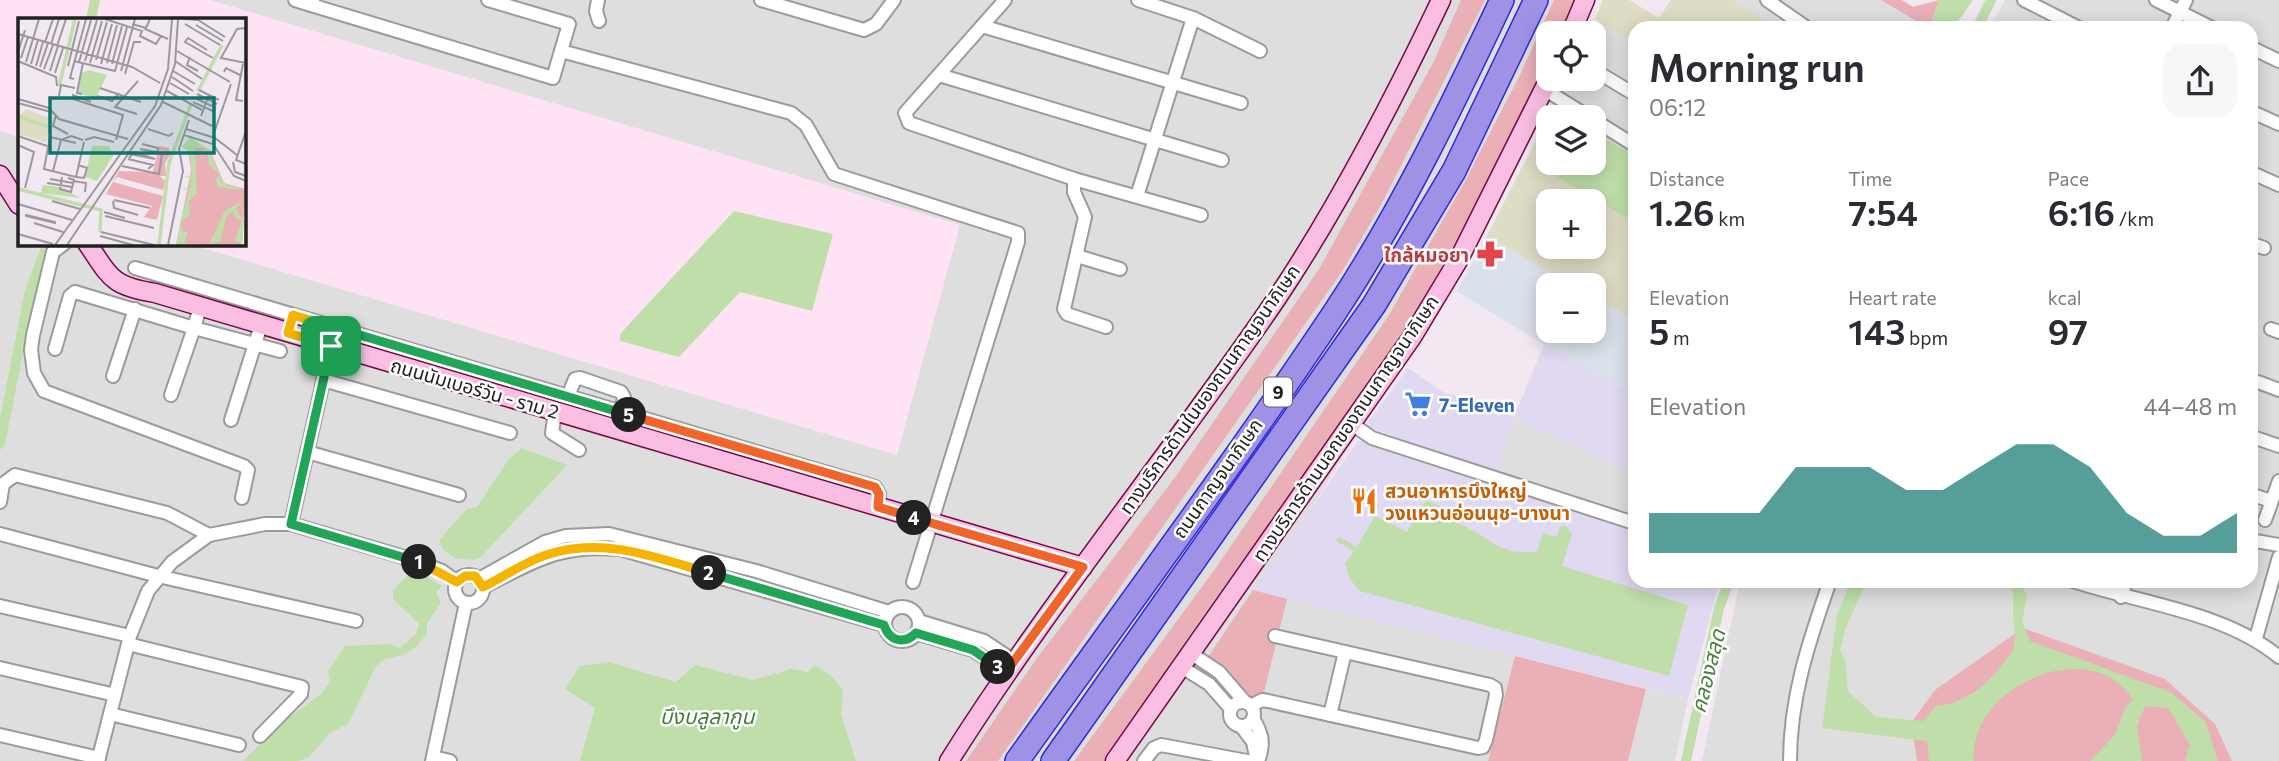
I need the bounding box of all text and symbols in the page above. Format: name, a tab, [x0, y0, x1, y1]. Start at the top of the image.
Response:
inset map	[18, 18, 245, 245]
map controls	[1536, 21, 1606, 343]
button: locate	[1536, 21, 1606, 91]
text: Morning run	[1649, 43, 1865, 90]
button: share	[2163, 44, 2237, 118]
text: 06:12	[1649, 93, 1706, 121]
button: layers	[1536, 105, 1606, 175]
text: Distance	[1649, 167, 1725, 190]
text: Time	[1848, 167, 1892, 190]
text: Pace	[2048, 167, 2089, 190]
button: +	[1536, 189, 1606, 259]
text: 1.26	[1649, 190, 1715, 233]
text: 7:54	[1848, 190, 1918, 233]
text: 6:16	[2048, 190, 2115, 233]
text: km	[1715, 207, 1745, 230]
text: /km	[2115, 207, 2154, 230]
pharmacy icon: ใกล้หมอยา	[1475, 239, 1505, 269]
place label: ใกล้หมอยา	[1384, 243, 1469, 266]
street label: ทางบริการด้านในของถนนกาญจนาภิเษก	[1114, 260, 1304, 518]
button: −	[1536, 273, 1606, 343]
text: Elevation	[1649, 286, 1729, 309]
text: Heart rate	[1848, 286, 1937, 309]
text: kcal	[2048, 286, 2082, 309]
street label: ทางบริการด้านนอกของถนนกาญจนาภิเษก	[1247, 291, 1443, 565]
text: 5	[1649, 309, 1669, 352]
text: 143	[1848, 309, 1905, 352]
text: 97	[2048, 309, 2088, 352]
pin	[301, 316, 361, 376]
text: m	[1669, 326, 1690, 349]
text: bpm	[1905, 326, 1948, 349]
icon: arrive	[312, 327, 350, 365]
street label: ถนนนัมเบอร์วัน - ราม 2	[388, 353, 562, 423]
road number: 9	[1264, 378, 1292, 406]
supermarket icon: 7-Eleven	[1403, 389, 1433, 419]
text: Elevation	[1649, 392, 1746, 420]
text: 44–48 m	[2144, 392, 2237, 420]
place label: 7-Eleven	[1439, 393, 1515, 416]
pin: 5	[612, 398, 646, 432]
text: 5	[623, 403, 634, 426]
street label: ถนนกาญจนาภิเษก	[1167, 414, 1267, 542]
place label: สวนอาหารบึงใหญ่ วงแหวนอ่อนนุช-บางนา	[1385, 479, 1570, 525]
restaurant icon: สวนอาหารบึงใหญ่ วงแหวนอ่อนนุช-บางนา	[1349, 486, 1379, 516]
pin: 4	[897, 500, 932, 536]
text: 4	[908, 506, 919, 529]
pin: 1	[402, 544, 436, 580]
text: 1	[414, 550, 423, 573]
pin: 2	[692, 556, 726, 590]
text: 2	[703, 561, 714, 584]
water label: คลองสลุด	[1685, 626, 1732, 716]
pin: 3	[981, 650, 1016, 684]
text: 3	[992, 655, 1003, 678]
water label: บึงบลูลากูน	[660, 703, 755, 730]

